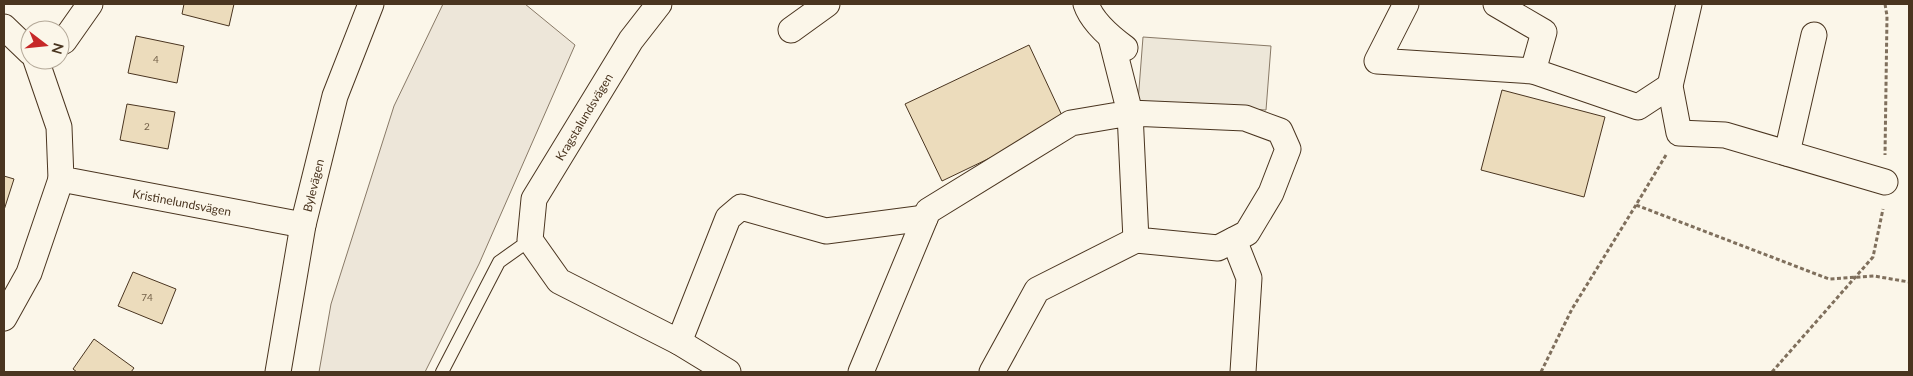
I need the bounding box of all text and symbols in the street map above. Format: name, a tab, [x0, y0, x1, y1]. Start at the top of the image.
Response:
north arrow	[20, 20, 70, 70]
text: N	[48, 41, 68, 56]
house number: 4	[153, 53, 159, 65]
street label: Kragstalundsvägen	[552, 71, 616, 163]
house number: 2	[144, 120, 150, 132]
street label: Bylevägen	[299, 157, 327, 213]
street label: Kristinelundsvägen	[131, 185, 233, 219]
house number: 74	[141, 291, 153, 303]

